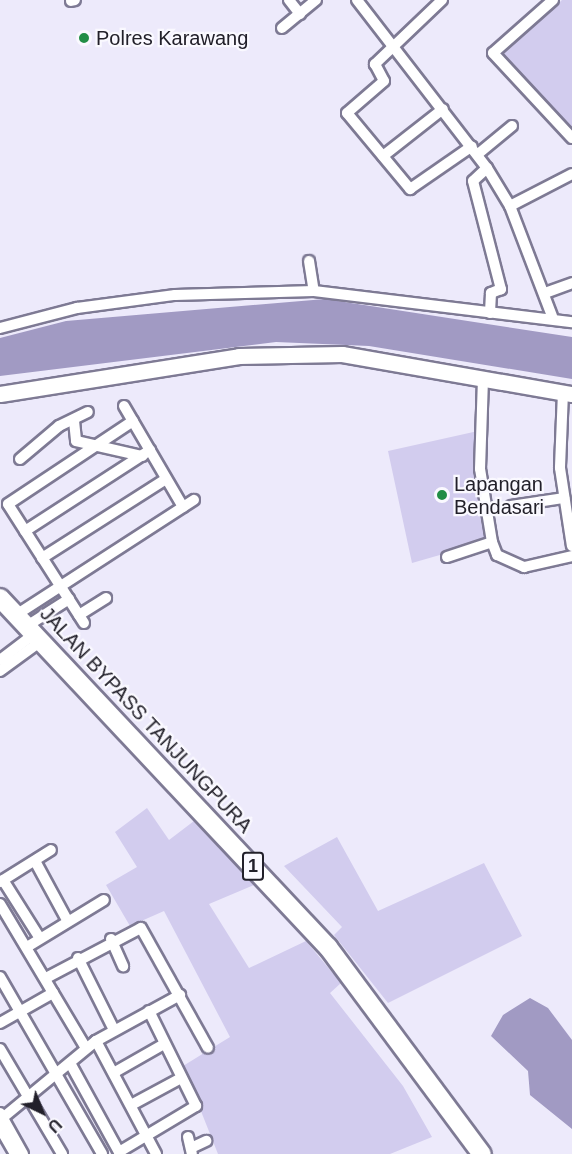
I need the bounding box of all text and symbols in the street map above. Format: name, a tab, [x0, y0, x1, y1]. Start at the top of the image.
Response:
place label: Polres Karawang	[96, 26, 248, 50]
marker: Polres Karawang	[77, 31, 91, 45]
place label: Lapangan Bendasari	[454, 472, 544, 519]
marker: Lapangan Bendasari	[435, 488, 449, 502]
street label: JALAN BYPASS TANJUNGPURA	[35, 602, 257, 838]
road number: 1	[241, 851, 265, 881]
north arrow	[12, 1082, 72, 1142]
text: U	[45, 1115, 65, 1136]

